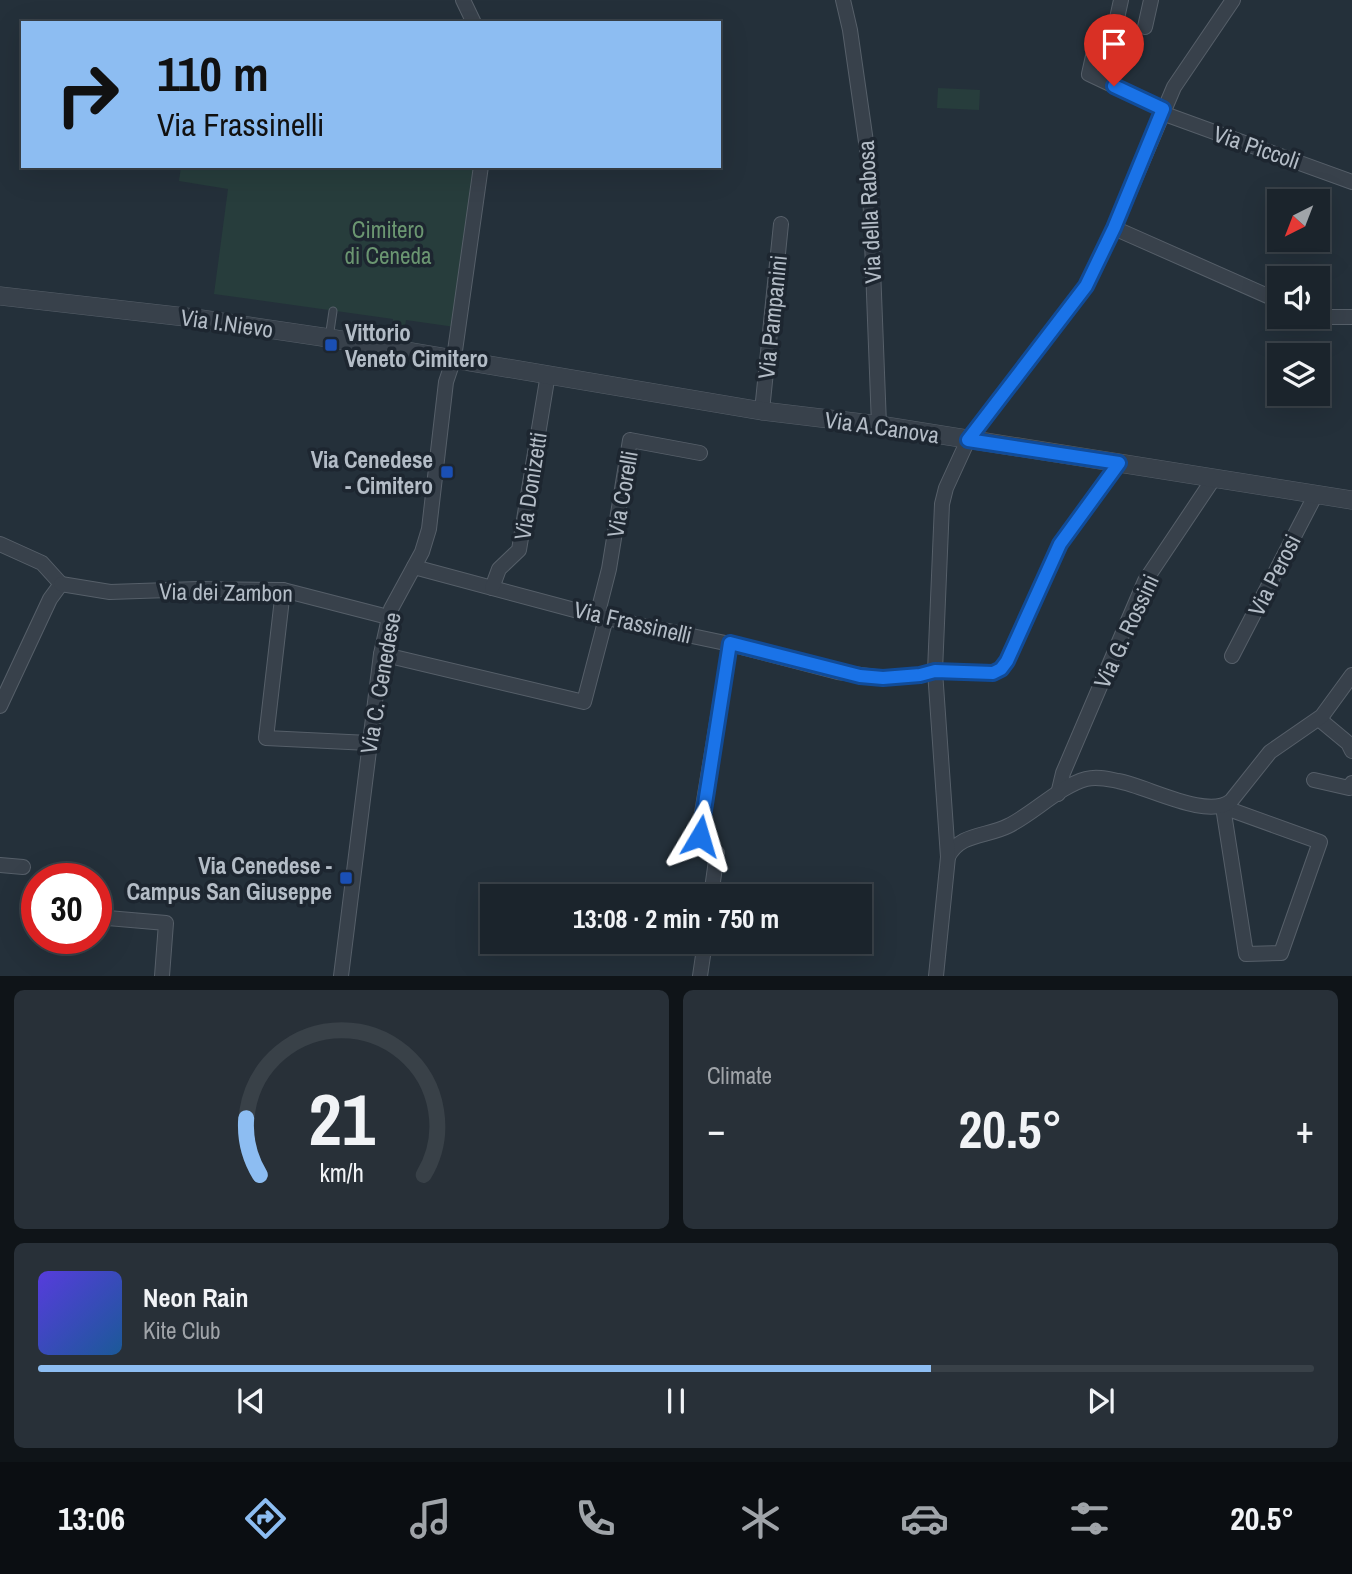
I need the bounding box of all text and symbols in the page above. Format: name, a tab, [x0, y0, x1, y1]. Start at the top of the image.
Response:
pin	[1084, 14, 1144, 86]
icon: arrive	[1095, 25, 1133, 63]
text: 110 m	[157, 40, 269, 106]
icon: right	[42, 49, 133, 140]
text: Via Frassinelli	[157, 103, 324, 146]
street label: Via Piccoli	[1209, 118, 1305, 176]
street label: Via della Rabosa	[850, 139, 888, 284]
north arrow	[1267, 189, 1330, 252]
map controls	[1267, 189, 1330, 406]
park label: Cimitero di Ceneda	[344, 214, 432, 271]
street label: Via Pampanini	[750, 253, 794, 381]
button: sound	[1267, 266, 1330, 329]
street label: Via I.Nievo	[179, 301, 275, 345]
place label: Vittorio Veneto Cimitero	[345, 317, 488, 374]
marker: Vittorio Veneto Cimitero	[323, 337, 339, 353]
button: layers	[1267, 343, 1330, 406]
street label: Via A.Canova	[823, 404, 942, 450]
street label: Via Donizetti	[506, 430, 554, 542]
place label: Via Cenedese - Cimitero	[311, 444, 433, 501]
street label: Via Corelli	[599, 448, 645, 540]
marker: Via Cenedese - Cimitero	[439, 464, 455, 480]
street label: Via Perosi	[1240, 529, 1308, 621]
street label: Via G. Rossini	[1086, 569, 1166, 693]
street label: Via dei Zambon	[159, 575, 293, 609]
street label: Via Frassinelli	[571, 593, 695, 651]
street label: Via C. Cenedese	[352, 610, 408, 756]
position arrow	[663, 799, 737, 873]
place label: Via Cenedese - Campus San Giuseppe	[127, 850, 332, 907]
speed limit sign: 30	[21, 863, 112, 954]
marker: Via Cenedese - Campus San Giuseppe	[338, 870, 354, 886]
text: 13:08 · 2 min · 750 m	[573, 901, 779, 936]
text: Climate	[707, 1060, 772, 1091]
text: 21	[308, 1071, 375, 1169]
text: 20.5°	[959, 1094, 1062, 1164]
text: −	[707, 1104, 725, 1155]
text: +	[1296, 1104, 1314, 1155]
text: km/h	[319, 1156, 364, 1190]
text: Neon Rain	[143, 1280, 248, 1315]
text: Kite Club	[143, 1315, 221, 1346]
icon: previous	[232, 1382, 270, 1420]
icon: pause	[657, 1382, 695, 1420]
icon: next	[1082, 1382, 1120, 1420]
icon: directions	[241, 1494, 290, 1543]
icon: music	[406, 1494, 455, 1543]
icon: phone	[571, 1494, 620, 1543]
icon: climate	[736, 1494, 785, 1543]
icon: car	[900, 1494, 949, 1543]
icon: filters	[1065, 1494, 1114, 1543]
text: 13:06	[58, 1497, 125, 1540]
text: 20.5°	[1230, 1497, 1294, 1540]

